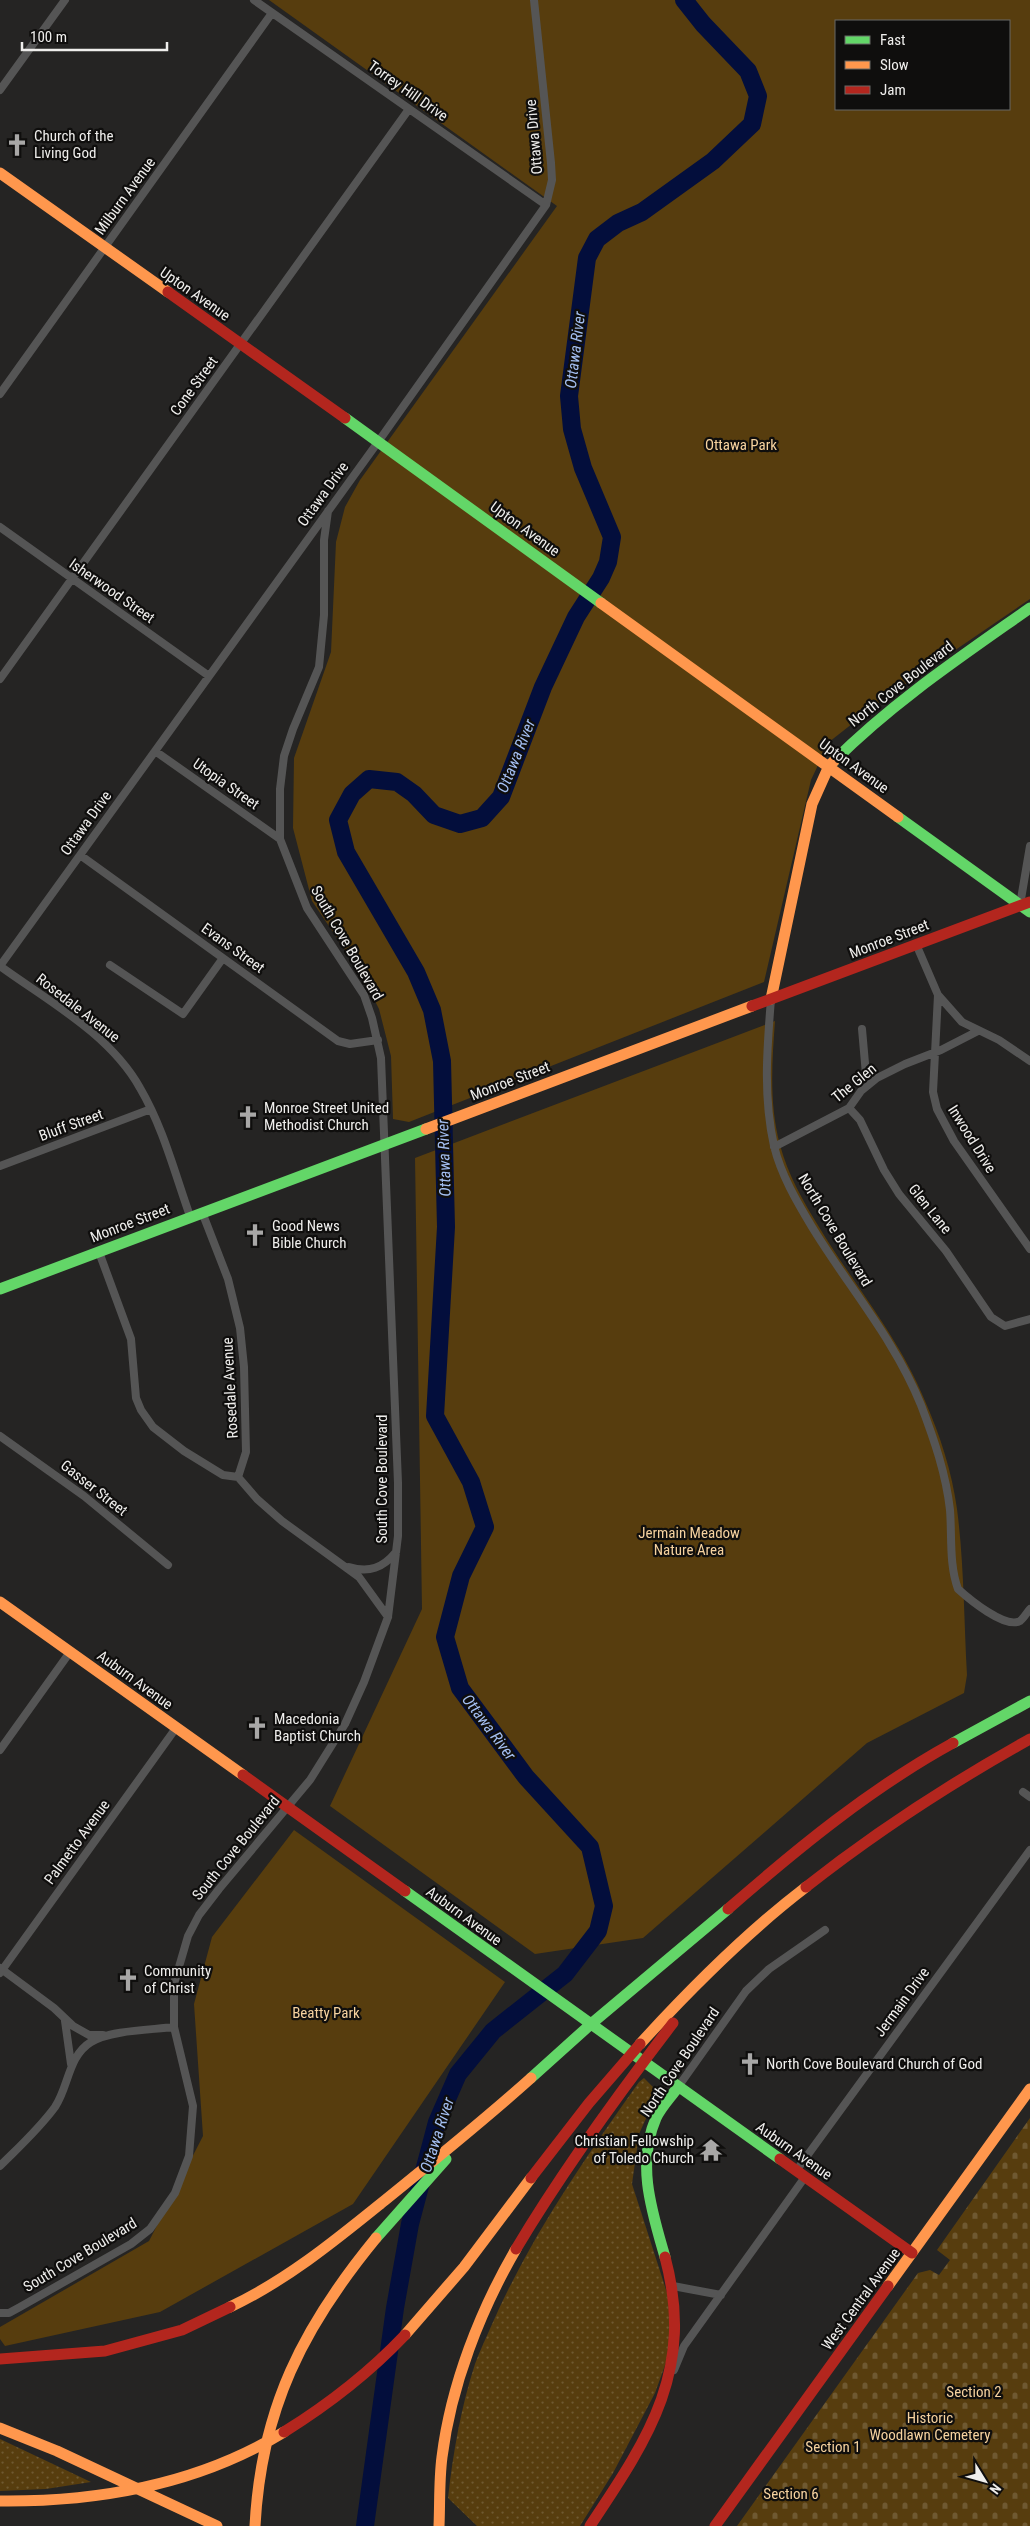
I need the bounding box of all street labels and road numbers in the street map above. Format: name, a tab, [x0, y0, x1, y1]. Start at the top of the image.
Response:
street label: Torrey Hill Drive	[365, 57, 451, 125]
street label: Ottawa Drive	[522, 99, 546, 175]
street label: Milburn Avenue	[91, 154, 159, 238]
street label: Upton Avenue	[156, 263, 234, 325]
street label: Cone Street	[166, 353, 222, 419]
street label: Ottawa Drive	[294, 458, 352, 530]
street label: Upton Avenue	[487, 498, 563, 560]
street label: Isherwood Street	[66, 555, 158, 627]
street label: North Cove Boulevard	[845, 637, 957, 731]
street label: Upton Avenue	[816, 735, 892, 797]
street label: Utopia Street	[189, 755, 263, 813]
street label: Ottawa Drive	[57, 787, 115, 859]
street label: South Cove Boulevard	[307, 883, 387, 1003]
street label: Monroe Street	[847, 916, 931, 962]
street label: Evans Street	[198, 919, 268, 977]
street label: Rosedale Avenue	[33, 970, 123, 1046]
street label: Monroe Street	[468, 1058, 552, 1104]
street label: The Glen	[828, 1060, 880, 1106]
street label: Inwood Drive	[944, 1102, 1000, 1176]
street label: Bluff Street	[36, 1105, 106, 1145]
street label: North Cove Boulevard	[794, 1170, 876, 1290]
street label: Glen Lane	[905, 1181, 955, 1237]
street label: Monroe Street	[88, 1200, 172, 1246]
street label: Rosedale Avenue	[218, 1337, 242, 1439]
street label: South Cove Boulevard	[373, 1414, 391, 1544]
street label: Gasser Street	[57, 1456, 131, 1520]
street label: Auburn Avenue	[94, 1647, 176, 1713]
street label: South Cove Boulevard	[188, 1792, 284, 1904]
street label: Palmetto Avenue	[40, 1796, 114, 1888]
street label: Auburn Avenue	[423, 1883, 505, 1949]
street label: Jermain Drive	[871, 1964, 933, 2040]
street label: North Cove Boulevard	[637, 2004, 723, 2120]
street label: Auburn Avenue	[752, 2118, 836, 2184]
street label: South Cove Boulevard	[20, 2214, 140, 2296]
street label: West Central Avenue	[818, 2244, 904, 2354]

